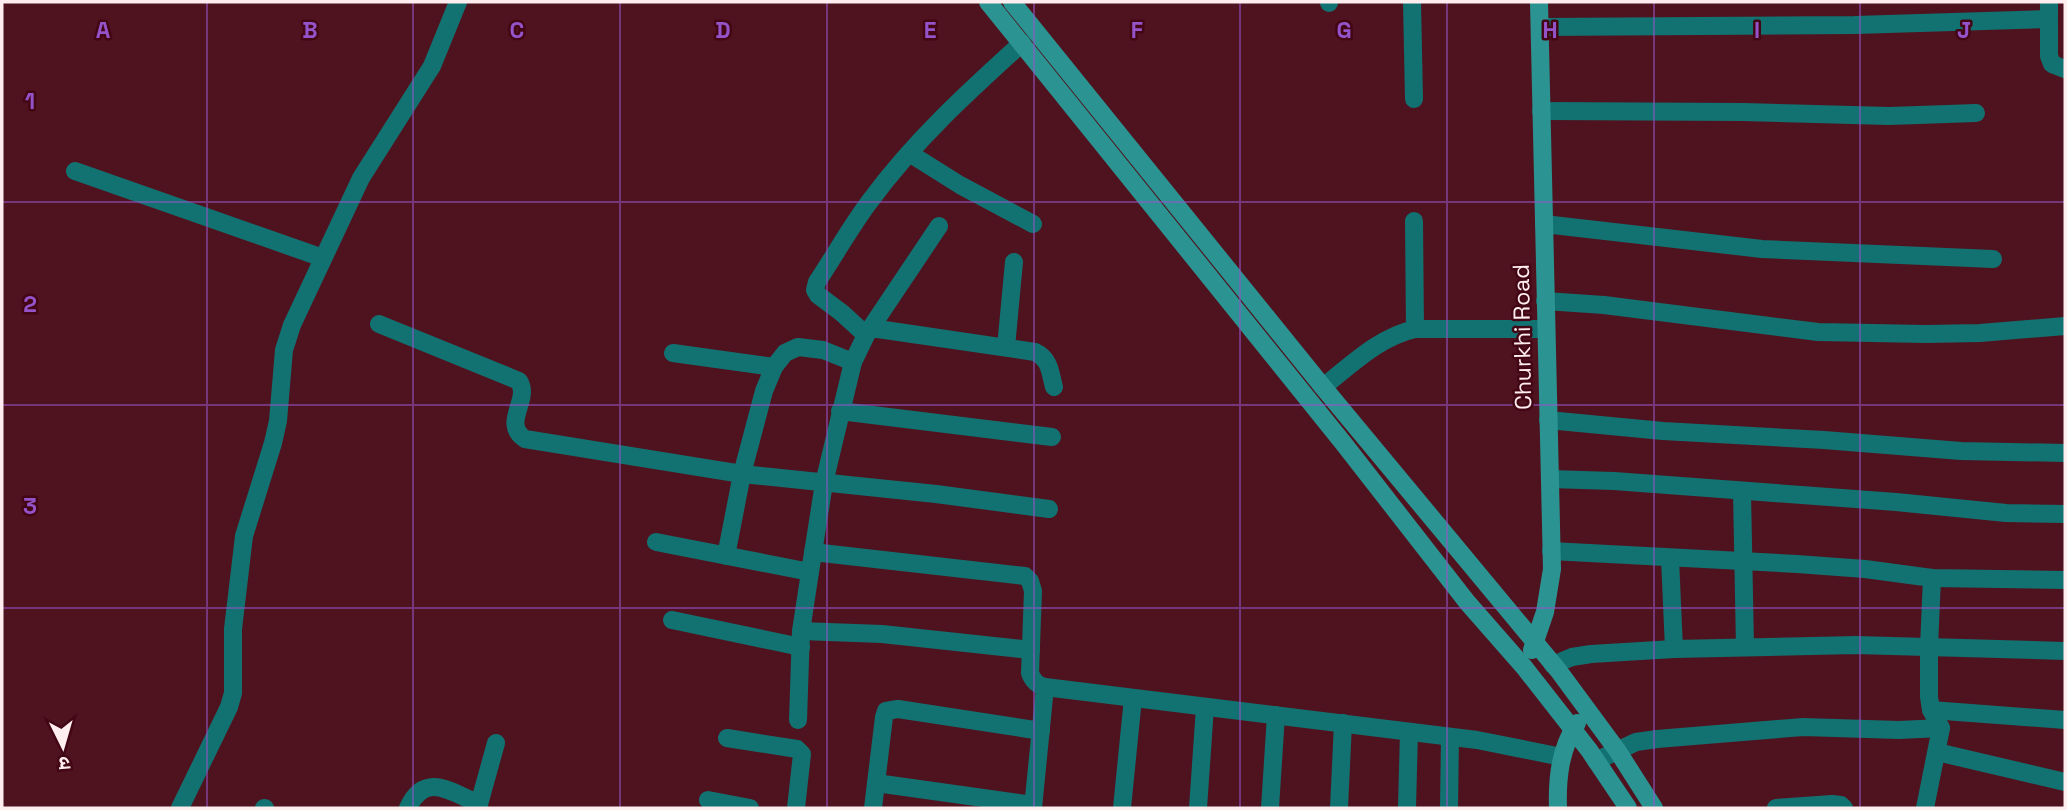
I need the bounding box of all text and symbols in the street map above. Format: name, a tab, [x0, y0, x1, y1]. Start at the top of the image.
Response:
text: A	[96, 15, 111, 45]
text: B	[302, 15, 318, 45]
text: C	[510, 15, 524, 45]
text: D	[715, 15, 731, 45]
text: E	[924, 15, 936, 45]
text: F	[1131, 15, 1143, 45]
text: G	[1336, 15, 1352, 45]
text: H	[1542, 15, 1558, 45]
text: I	[1754, 15, 1760, 45]
text: J	[1957, 15, 1971, 45]
text: 1	[25, 86, 35, 116]
street label: Churkhi Road	[1506, 264, 1538, 410]
text: 2	[23, 289, 37, 319]
text: 3	[23, 491, 37, 521]
north arrow	[28, 712, 98, 782]
text: उ	[57, 750, 71, 776]

